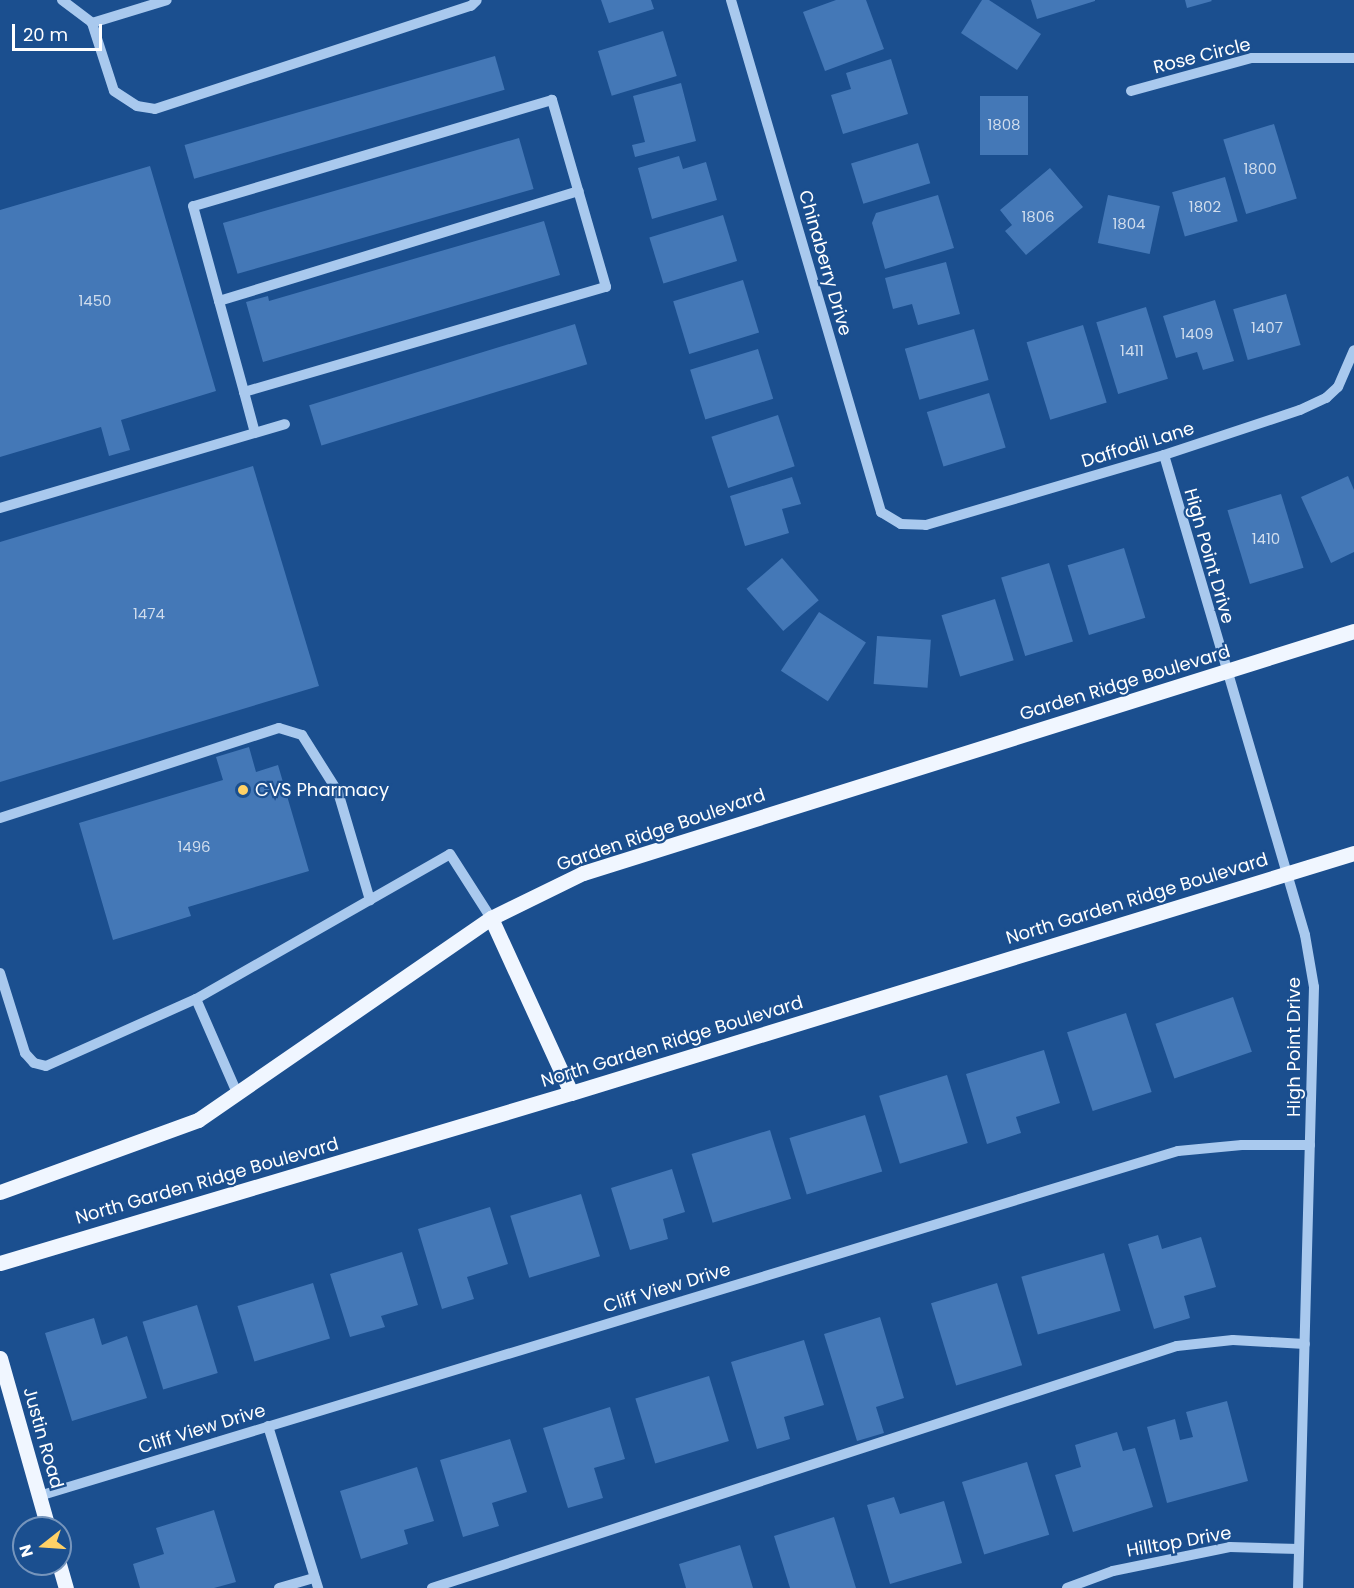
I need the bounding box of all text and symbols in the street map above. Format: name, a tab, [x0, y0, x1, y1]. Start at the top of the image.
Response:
scale bar	[15, 12, 105, 50]
text: 20 m	[23, 22, 68, 47]
street label: Rose Circle	[1151, 33, 1253, 79]
house number: 1808	[987, 116, 1021, 134]
house number: 1800	[1243, 160, 1277, 178]
street label: Chinaberry Drive	[794, 188, 856, 338]
house number: 1802	[1189, 198, 1221, 216]
house number: 1806	[1021, 208, 1055, 226]
house number: 1804	[1112, 215, 1146, 233]
house number: 1450	[78, 292, 112, 310]
house number: 1407	[1251, 319, 1283, 337]
house number: 1409	[1180, 325, 1214, 343]
house number: 1411	[1120, 342, 1144, 360]
street label: Daffodil Lane	[1079, 418, 1197, 472]
street label: High Point Drive	[1179, 486, 1239, 626]
house number: 1410	[1252, 530, 1280, 548]
house number: 1474	[133, 605, 165, 623]
street label: Garden Ridge Boulevard	[1017, 641, 1233, 725]
place label: CVS Pharmacy	[255, 779, 389, 801]
marker: CVS Pharmacy	[236, 783, 250, 797]
street label: Garden Ridge Boulevard	[554, 784, 768, 876]
house number: 1496	[177, 838, 211, 856]
street label: North Garden Ridge Boulevard	[1003, 849, 1271, 949]
street label: High Point Drive	[1283, 977, 1305, 1117]
street label: North Garden Ridge Boulevard	[538, 992, 806, 1092]
street label: North Garden Ridge Boulevard	[73, 1133, 341, 1229]
street label: Cliff View Drive	[601, 1258, 733, 1318]
street label: Justin Road	[18, 1385, 68, 1491]
street label: Cliff View Drive	[136, 1399, 268, 1459]
north arrow	[12, 1516, 72, 1576]
street label: Hilltop Drive	[1125, 1522, 1233, 1562]
text: N	[13, 1542, 39, 1560]

